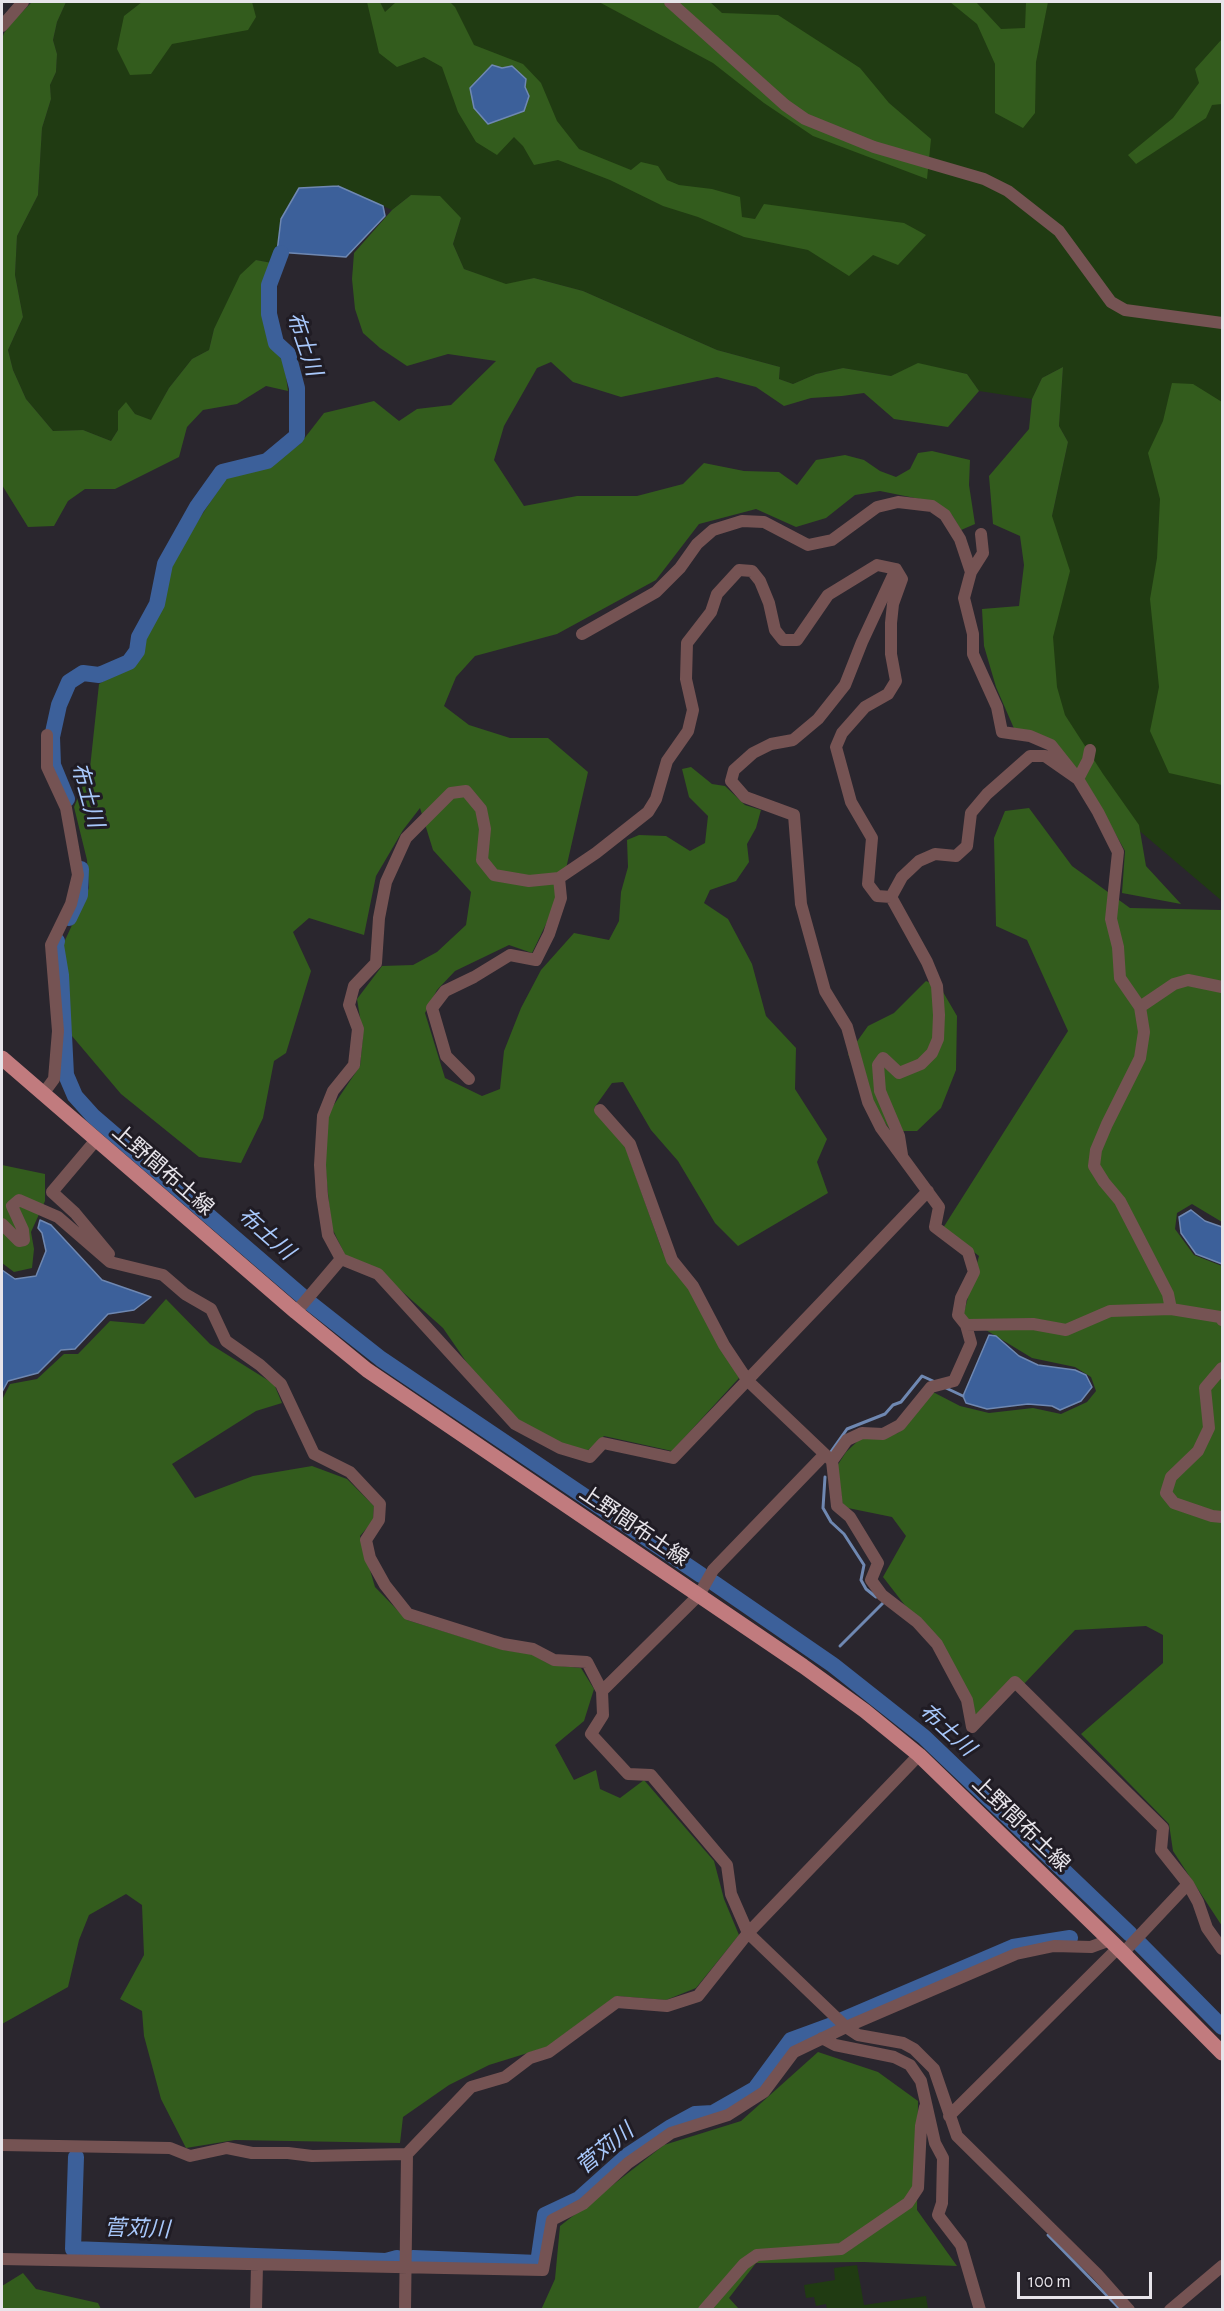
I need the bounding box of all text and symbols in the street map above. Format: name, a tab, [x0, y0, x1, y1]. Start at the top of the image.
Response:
water label: 布土川	[281, 309, 327, 379]
water label: 布土川	[65, 760, 109, 830]
street label: 上野間布土線	[107, 1119, 219, 1221]
water label: 布土川	[232, 1202, 300, 1266]
street label: 上野間布土線	[575, 1480, 693, 1572]
water label: 布土川	[914, 1698, 980, 1762]
street label: 上野間布土線	[967, 1771, 1075, 1877]
water label: 菅苅川	[571, 2118, 639, 2180]
water label: 菅苅川	[104, 2215, 170, 2243]
scale bar	[1020, 2260, 1155, 2298]
text: 100 m	[1028, 2273, 1071, 2291]

